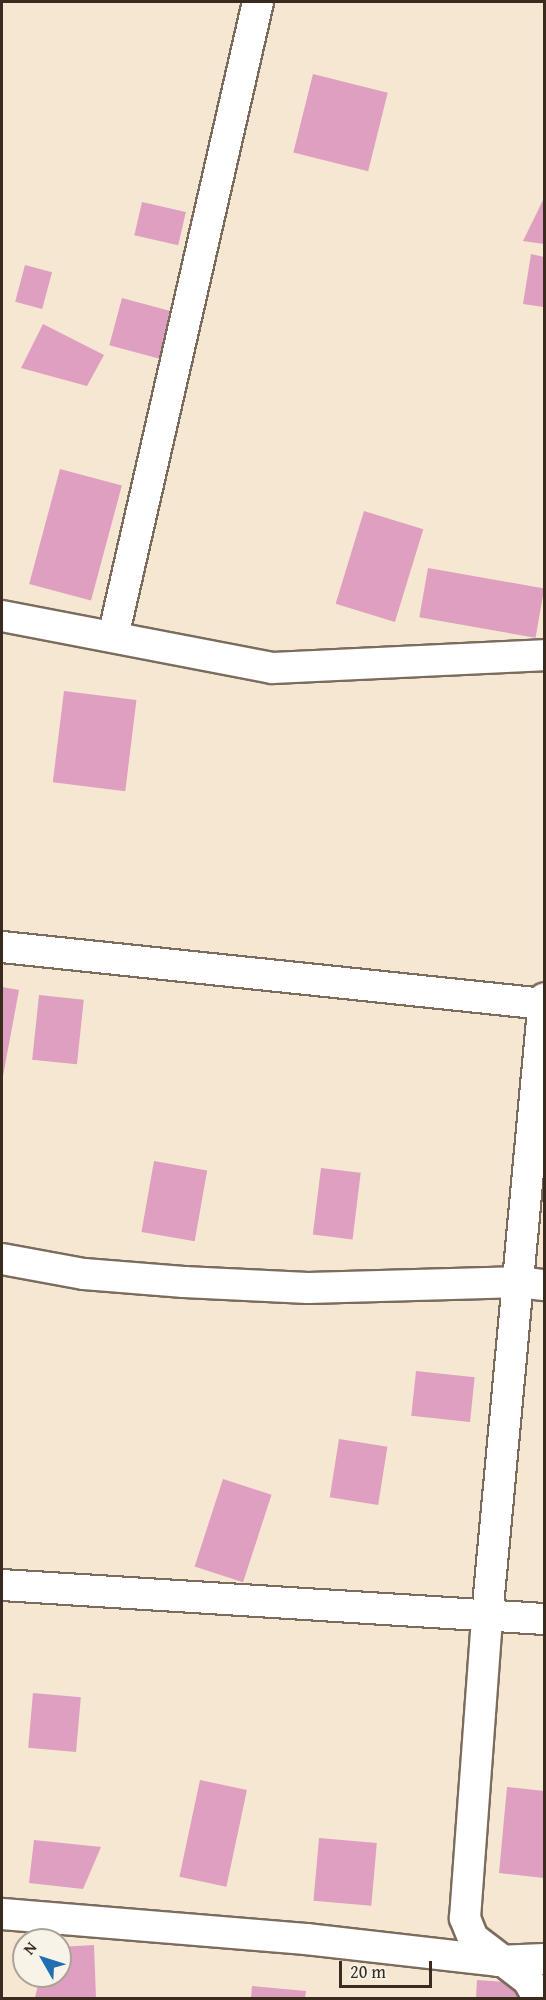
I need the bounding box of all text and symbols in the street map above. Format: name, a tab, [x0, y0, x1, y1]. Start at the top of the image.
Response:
north arrow	[12, 1928, 72, 1988]
text: N	[17, 1936, 42, 1960]
scale bar	[342, 1949, 435, 1987]
text: 20 m	[350, 1958, 386, 1985]

